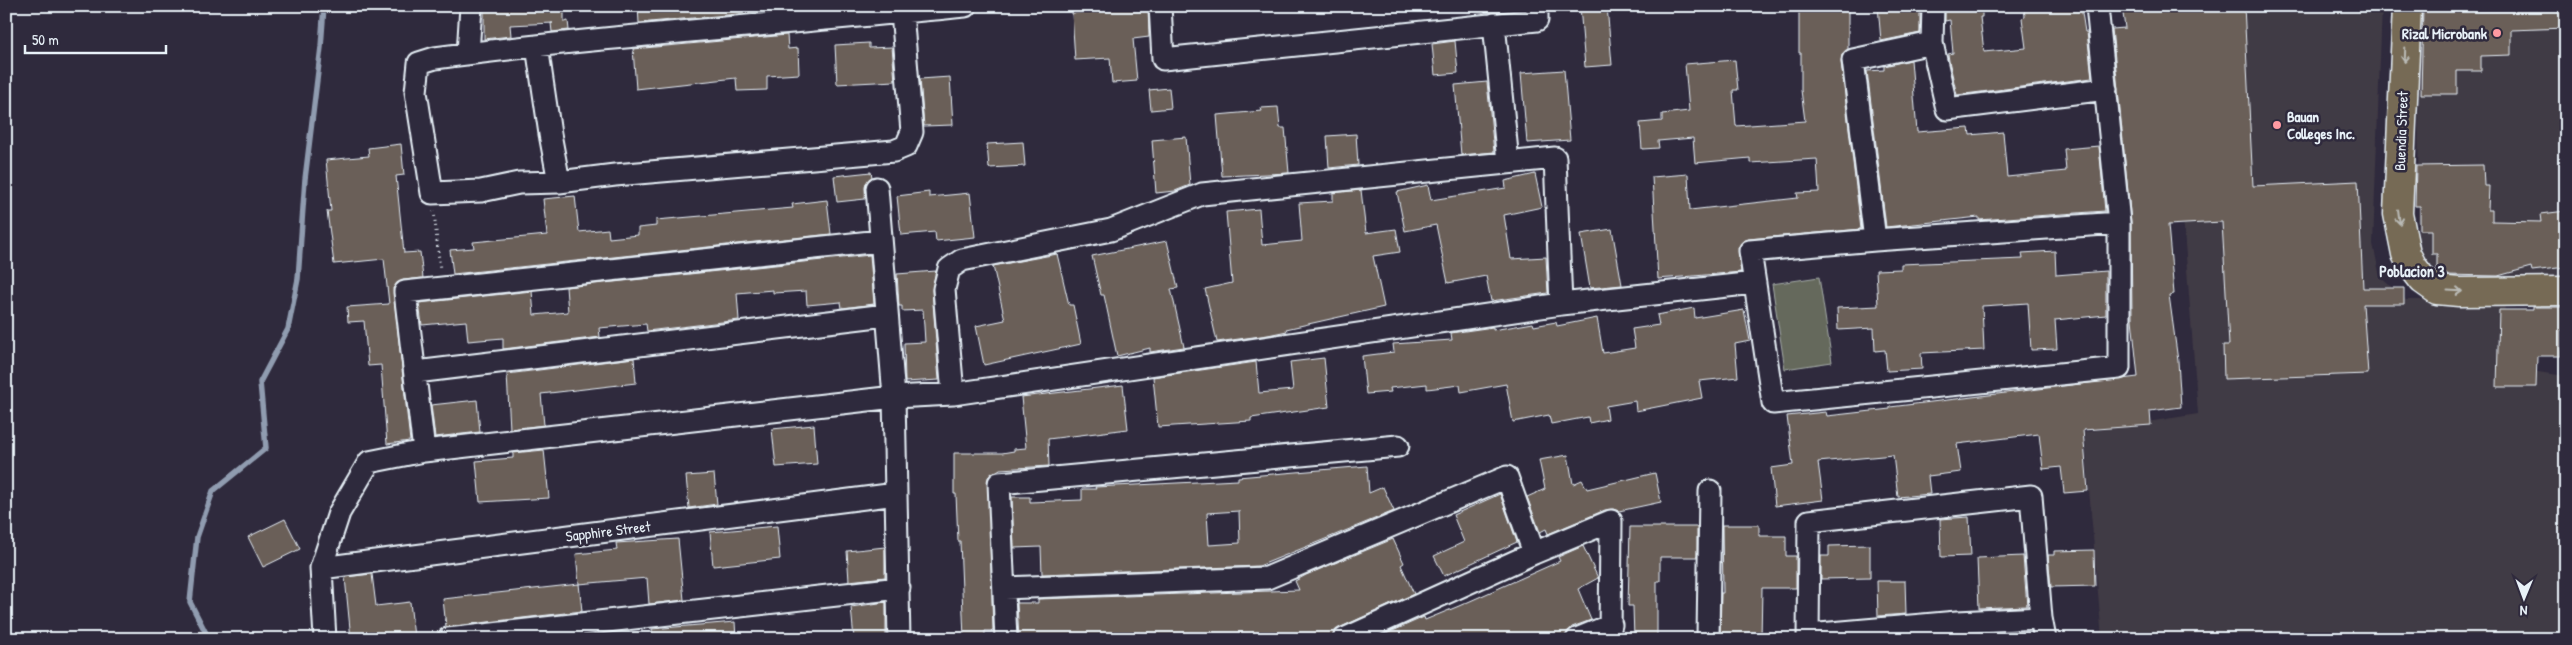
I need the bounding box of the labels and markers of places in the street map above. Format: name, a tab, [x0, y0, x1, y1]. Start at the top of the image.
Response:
place label: Rizal Microbank	[2402, 23, 2488, 44]
marker: Rizal Microbank	[2491, 27, 2503, 39]
place label: Bauan Colleges Inc.	[2287, 106, 2355, 145]
marker: Bauan Colleges Inc.	[2271, 119, 2283, 131]

